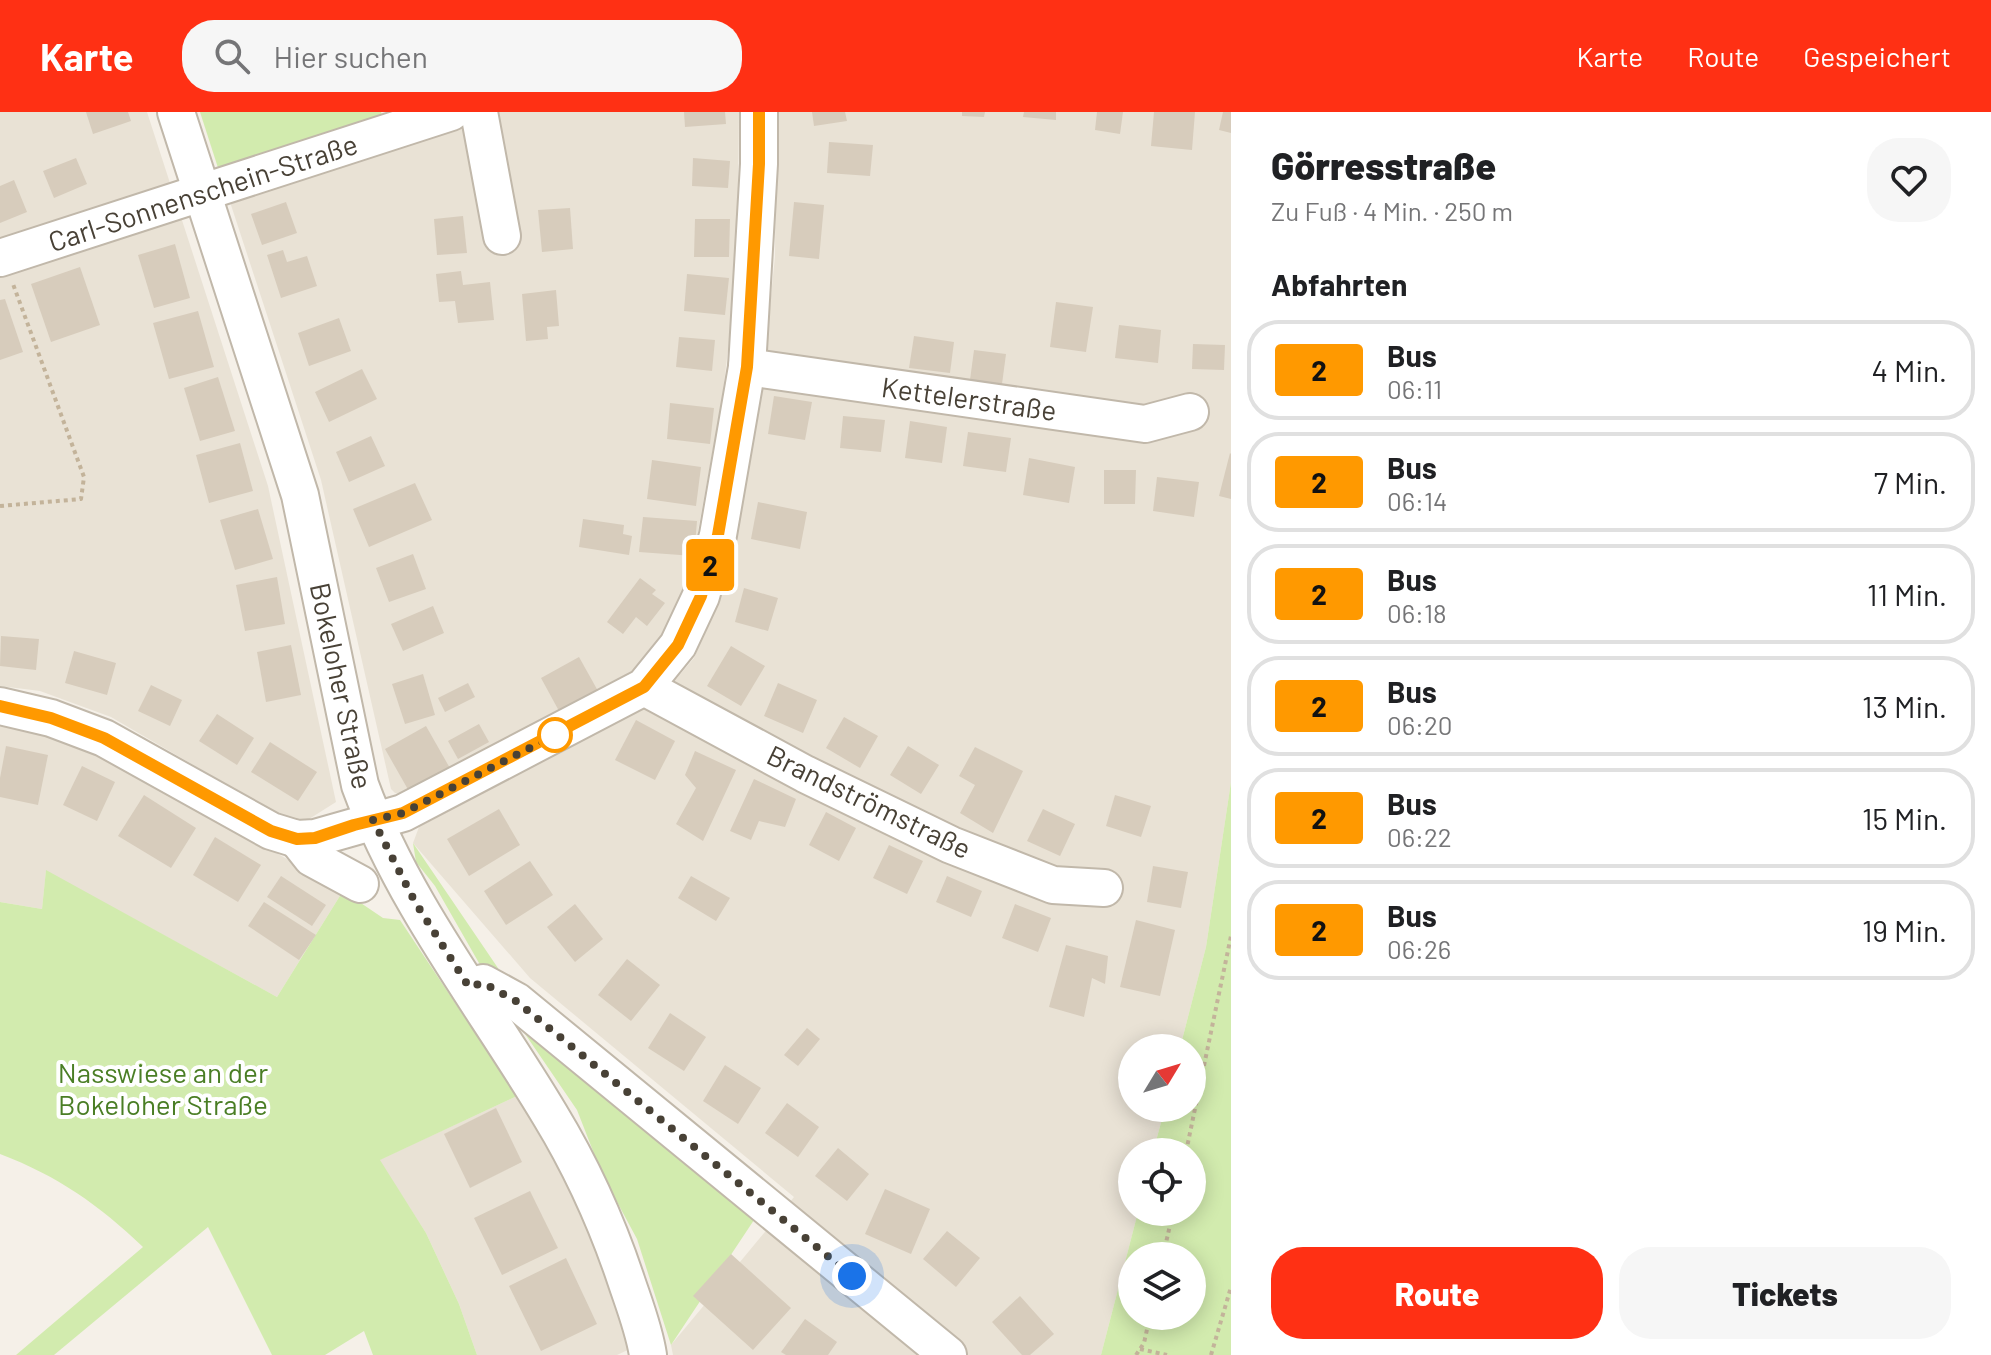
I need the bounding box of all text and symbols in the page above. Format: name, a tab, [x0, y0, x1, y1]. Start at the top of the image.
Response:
search box	[182, 20, 742, 92]
text: Karte	[40, 33, 134, 79]
icon: search	[210, 34, 254, 78]
text: Hier suchen	[274, 38, 428, 74]
text: Karte	[1577, 39, 1643, 73]
text: Route	[1687, 39, 1759, 73]
text: Gespeichert	[1803, 39, 1951, 73]
street label: Carl-Sonnenschein-Straße	[44, 126, 361, 258]
button: heart	[1867, 138, 1951, 222]
text: Görresstraße	[1271, 142, 1496, 188]
text: Zu Fuß · 4 Min. · 250 m	[1271, 195, 1513, 226]
text: Abfahrten	[1271, 266, 1407, 302]
text: Bus	[1387, 337, 1437, 373]
text: 4 Min.	[1871, 352, 1947, 388]
text: 2	[1311, 353, 1327, 387]
street label: Kettelerstraße	[879, 369, 1059, 427]
text: 06:11	[1387, 373, 1442, 404]
text: Bus	[1387, 449, 1437, 485]
text: 7 Min.	[1874, 464, 1947, 500]
text: 2	[1311, 465, 1327, 499]
text: 06:14	[1387, 485, 1447, 516]
line badge: 2	[684, 539, 736, 591]
text: 2	[702, 548, 718, 582]
text: Bus	[1387, 561, 1437, 597]
text: 11 Min.	[1867, 576, 1947, 612]
text: 2	[1311, 577, 1327, 611]
street label: Bokeloher Straße	[304, 580, 380, 792]
text: 06:18	[1387, 597, 1447, 628]
text: Bus	[1387, 673, 1437, 709]
text: 13 Min.	[1862, 688, 1947, 724]
text: 2	[1311, 689, 1327, 723]
text: 06:20	[1387, 709, 1453, 740]
unlabelled marker	[538, 718, 572, 752]
street label: Brandströmstraße	[762, 737, 977, 865]
text: Bus	[1387, 785, 1437, 821]
text: 15 Min.	[1862, 800, 1947, 836]
text: 2	[1311, 801, 1327, 835]
text: 06:22	[1387, 821, 1452, 852]
text: Bus	[1387, 897, 1437, 933]
text: 19 Min.	[1862, 912, 1947, 948]
text: 2	[1311, 913, 1327, 947]
text: 06:26	[1387, 933, 1451, 964]
north arrow	[1118, 1034, 1206, 1122]
map controls	[1118, 1034, 1206, 1330]
park label: Nasswiese an der Bokeloher Straße	[58, 1055, 268, 1121]
button: locate	[1118, 1138, 1206, 1226]
button: layers	[1118, 1242, 1206, 1330]
button: Route	[1271, 1247, 1603, 1339]
button: Tickets	[1619, 1247, 1951, 1339]
your location	[832, 1256, 872, 1296]

